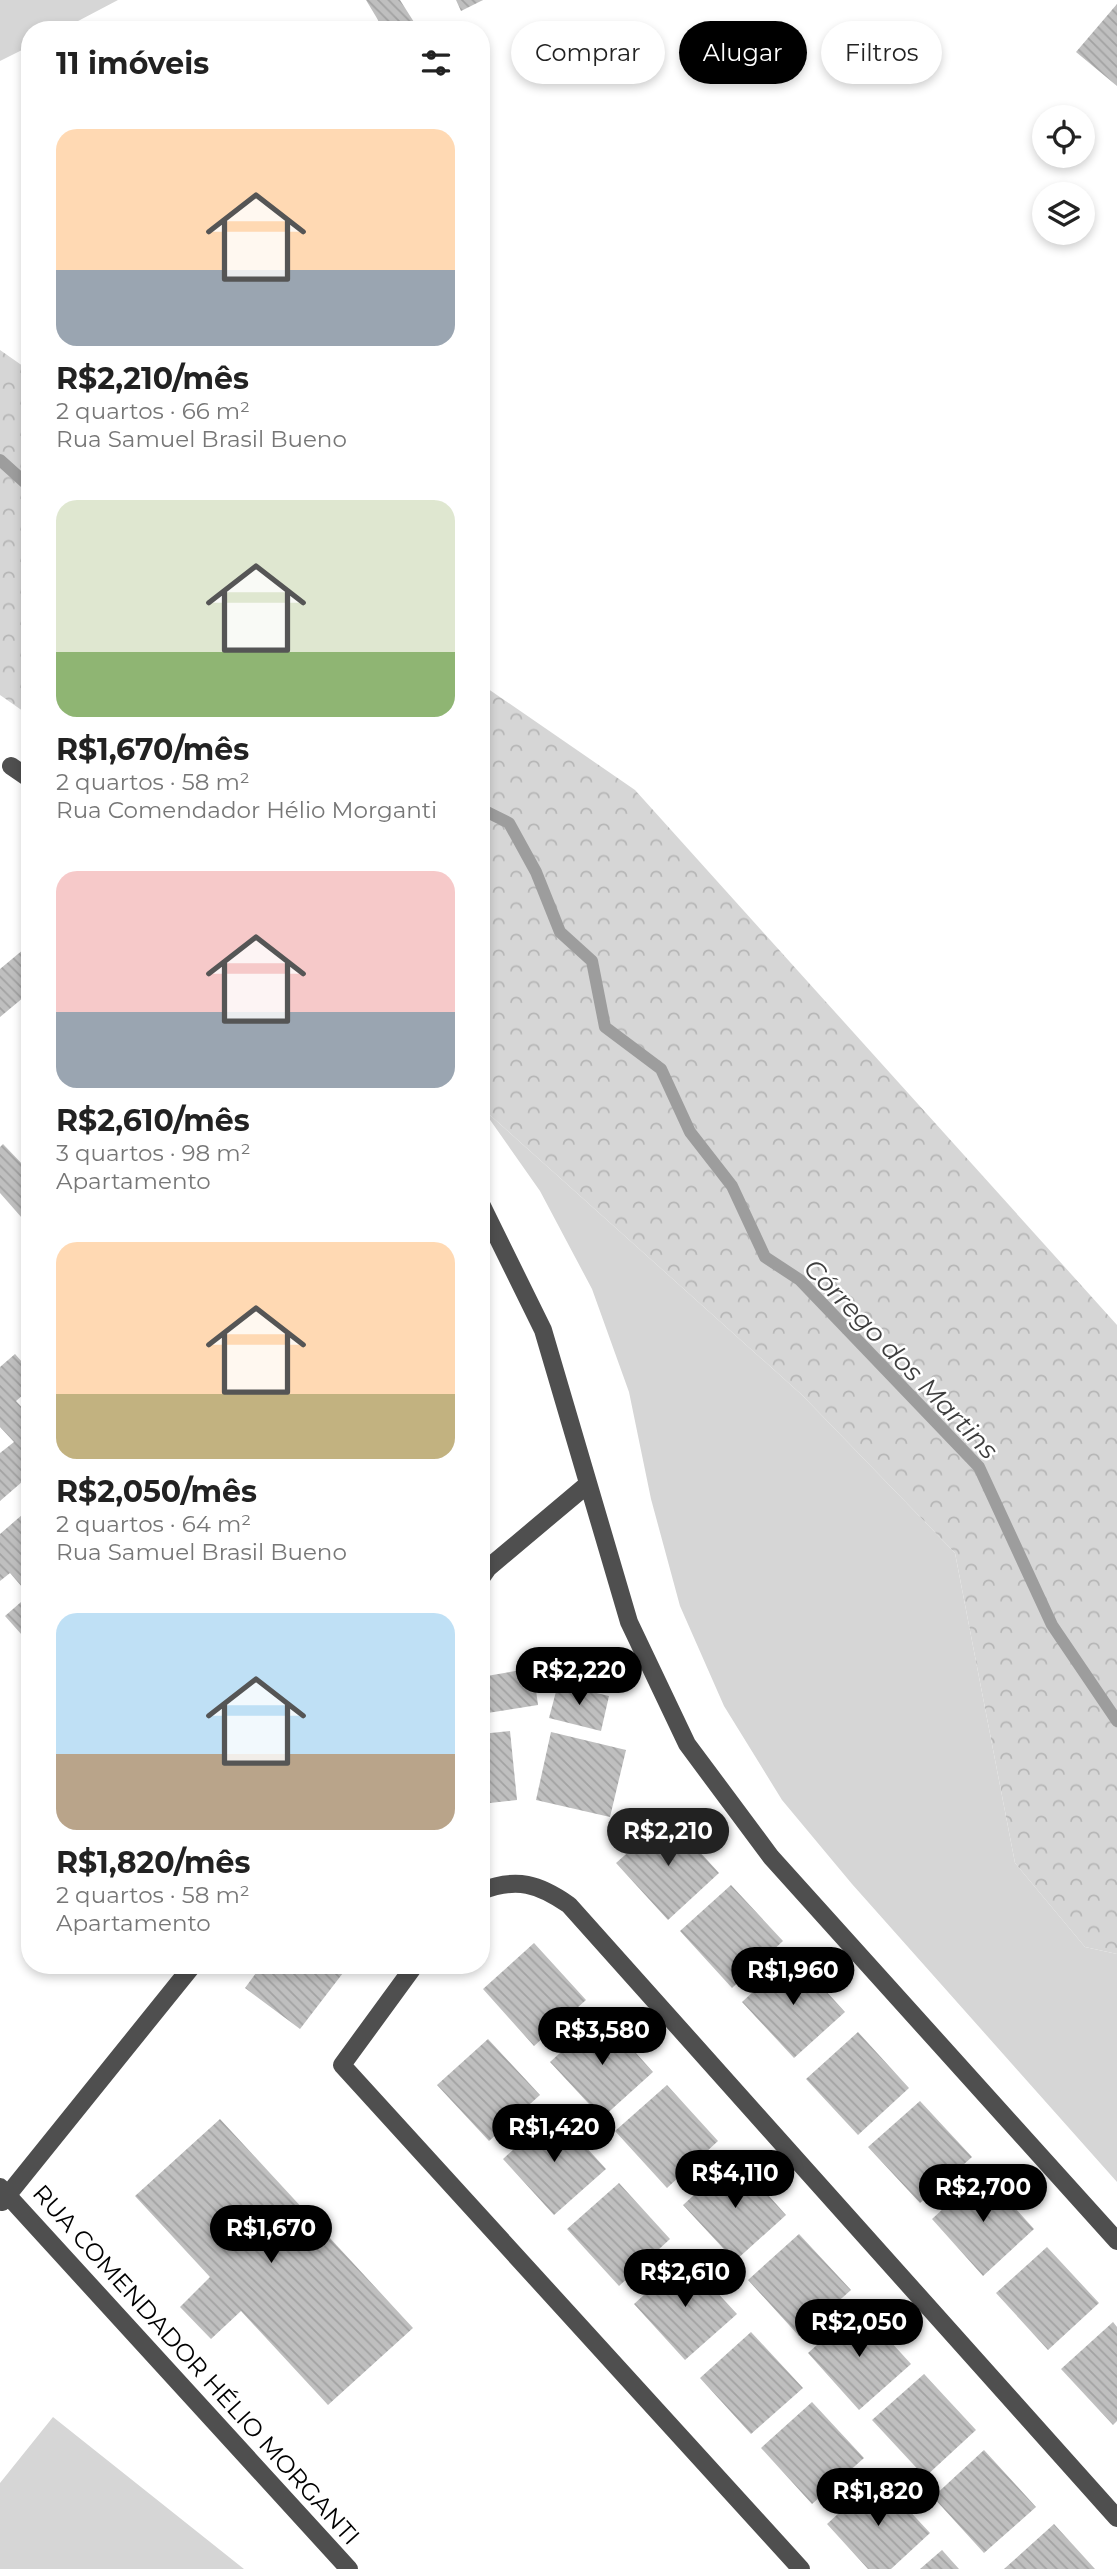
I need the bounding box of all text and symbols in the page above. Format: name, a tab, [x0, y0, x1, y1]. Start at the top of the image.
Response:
chip: Comprar	[511, 21, 665, 84]
chip: Alugar	[679, 21, 807, 84]
chip: Filtros	[821, 21, 942, 84]
icon: filters	[417, 44, 455, 82]
text: 11 imóveis	[56, 45, 209, 82]
map controls	[1032, 105, 1095, 245]
button: locate	[1032, 105, 1095, 168]
icon: home	[193, 174, 319, 300]
button: layers	[1032, 182, 1095, 245]
text: R$2,210/mês	[56, 360, 249, 397]
text: 2 quartos · 66 m²	[56, 397, 250, 425]
text: Rua Samuel Brasil Bueno	[56, 425, 347, 453]
icon: home	[193, 545, 319, 671]
text: R$1,670/mês	[56, 731, 249, 768]
text: 2 quartos · 58 m²	[56, 768, 250, 796]
text: Rua Comendador Hélio Morganti	[56, 796, 437, 824]
icon: home	[193, 916, 319, 1042]
text: R$2,610/mês	[56, 1102, 250, 1139]
text: 3 quartos · 98 m²	[56, 1139, 251, 1167]
text: Apartamento	[56, 1167, 211, 1195]
water label: Córrego dos Martins	[797, 1252, 1005, 1466]
icon: home	[193, 1287, 319, 1413]
text: R$2,050/mês	[56, 1473, 257, 1510]
text: 2 quartos · 64 m²	[56, 1510, 251, 1538]
text: Rua Samuel Brasil Bueno	[56, 1538, 347, 1566]
pin: R$2,220	[514, 1648, 644, 1707]
text: R$2,220	[532, 1656, 626, 1684]
icon: home	[193, 1658, 319, 1784]
pin: R$2,210	[603, 1808, 733, 1868]
text: R$2,210	[623, 1817, 713, 1845]
text: R$1,820/mês	[56, 1844, 250, 1881]
text: 2 quartos · 58 m²	[56, 1881, 250, 1909]
text: Apartamento	[56, 1909, 211, 1937]
pin: R$1,960	[728, 1948, 858, 2007]
text: R$1,960	[747, 1956, 839, 1984]
pin: R$3,580	[537, 2008, 667, 2067]
text: R$3,580	[554, 2016, 650, 2044]
pin: R$1,420	[489, 2104, 619, 2164]
text: R$1,420	[508, 2113, 600, 2141]
pin: R$4,110	[670, 2150, 800, 2210]
text: R$4,110	[691, 2159, 779, 2187]
pin: R$2,700	[918, 2164, 1048, 2224]
text: R$2,700	[935, 2173, 1031, 2201]
street label: RUA COMENDADOR HÉLIO MORGANTI	[27, 2179, 366, 2551]
pin: R$1,670	[206, 2206, 336, 2265]
text: R$1,670	[226, 2214, 316, 2242]
pin: R$2,610	[620, 2250, 750, 2309]
text: R$2,610	[640, 2258, 730, 2286]
pin: R$2,050	[794, 2300, 924, 2359]
text: R$2,050	[811, 2308, 907, 2336]
pin: R$1,820	[813, 2468, 943, 2528]
text: R$1,820	[833, 2477, 924, 2505]

